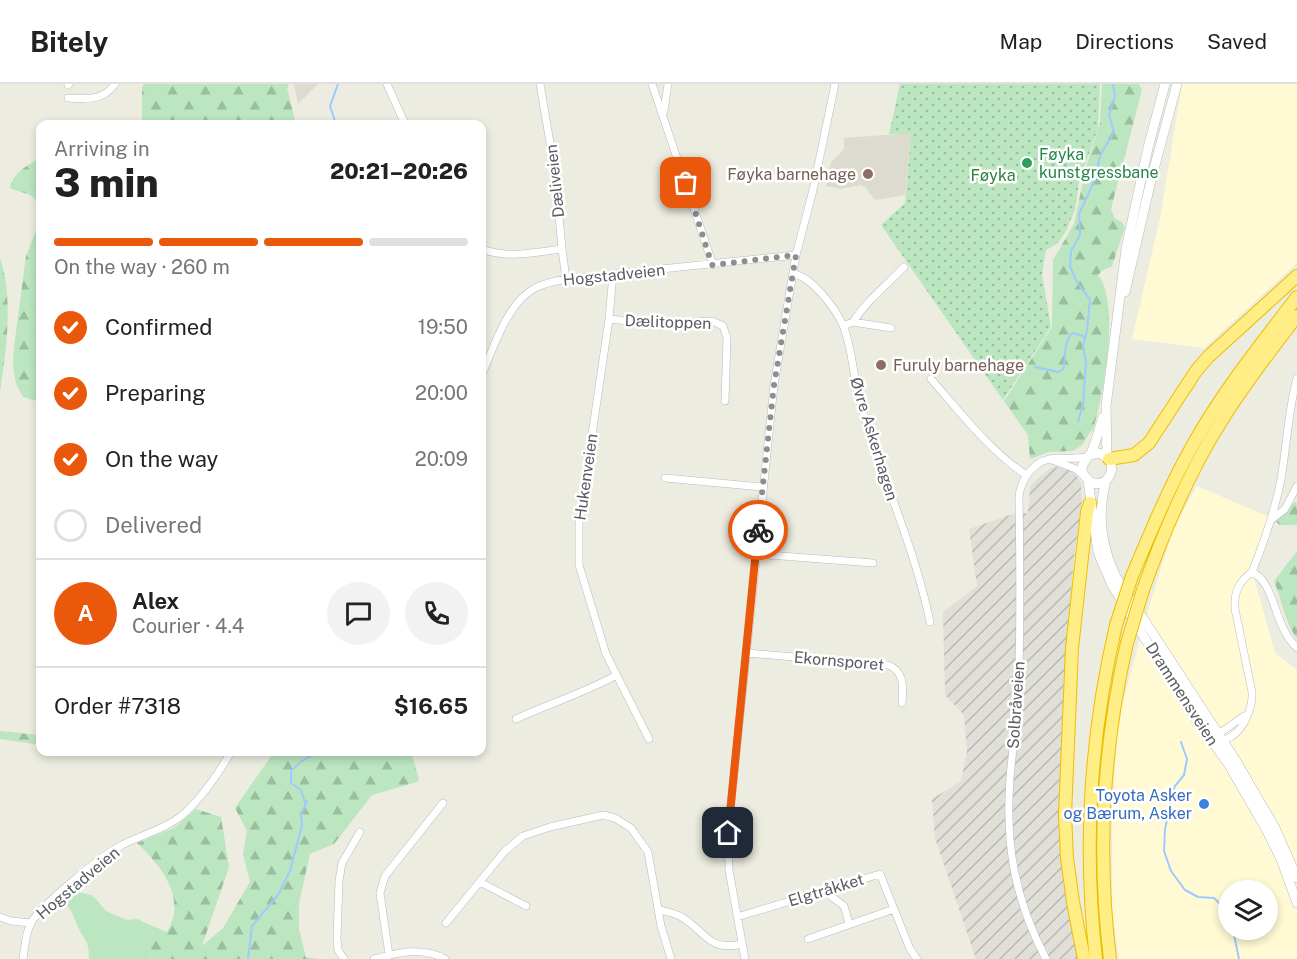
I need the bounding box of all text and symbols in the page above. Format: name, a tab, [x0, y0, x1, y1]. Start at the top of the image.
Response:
text: Bitely	[30, 25, 108, 58]
text: Map	[1000, 29, 1042, 54]
text: Directions	[1075, 29, 1174, 54]
text: Saved	[1207, 29, 1267, 54]
text: Arriving in	[54, 137, 149, 161]
street label: Dæliveien	[542, 143, 568, 219]
place label: Føyka kunstgressbane	[1039, 145, 1159, 182]
marker: Føyka kunstgressbane	[1020, 156, 1034, 170]
pin	[660, 157, 711, 208]
text: 20:21–20:26	[330, 158, 468, 184]
text: 3 min	[54, 160, 159, 206]
place label: Føyka barnehage	[727, 165, 856, 184]
icon: bag	[669, 166, 702, 199]
park label: Føyka	[970, 166, 1016, 185]
marker: Føyka barnehage	[861, 167, 875, 181]
text: On the way · 260 m	[54, 255, 230, 279]
street label: Hogstadveien	[562, 260, 666, 290]
icon: check	[54, 311, 87, 344]
street label: Dælitoppen	[624, 311, 712, 333]
text: Confirmed	[105, 314, 212, 340]
text: 19:50	[418, 315, 468, 339]
place label: Furuly barnehage	[893, 356, 1024, 375]
marker: Furuly barnehage	[874, 358, 888, 372]
street label: Øvre Askerhagen	[846, 375, 902, 503]
icon: check	[54, 377, 87, 410]
text: Preparing	[105, 380, 206, 406]
text: 20:00	[415, 381, 468, 405]
street label: Hukenveien	[571, 432, 601, 522]
icon: check	[54, 443, 87, 476]
text: On the way	[105, 446, 218, 472]
text: 20:09	[415, 447, 468, 471]
courier	[728, 500, 788, 560]
text: Delivered	[105, 512, 202, 538]
icon: bike	[742, 514, 775, 547]
button: chat	[327, 582, 390, 645]
button: phone	[405, 582, 468, 645]
text: Alex	[132, 588, 179, 614]
text: A	[78, 600, 93, 626]
text: Courier · 4.4	[132, 614, 244, 638]
street label: Drammensveien	[1142, 639, 1222, 749]
street label: Ekornsporet	[793, 648, 885, 674]
street label: Solbråveien	[1003, 661, 1029, 749]
text: Order #7318	[54, 693, 181, 719]
text: $16.65	[394, 693, 468, 719]
place label: Toyota Asker og Bærum, Asker	[1064, 786, 1192, 823]
marker: Toyota Asker og Bærum, Asker	[1197, 797, 1211, 811]
pin	[702, 807, 753, 858]
icon: home	[711, 816, 744, 849]
street label: Hogstadveien	[33, 843, 123, 923]
street label: Elgtråkket	[786, 869, 866, 911]
map controls	[1218, 880, 1278, 940]
button: layers	[1218, 880, 1278, 940]

